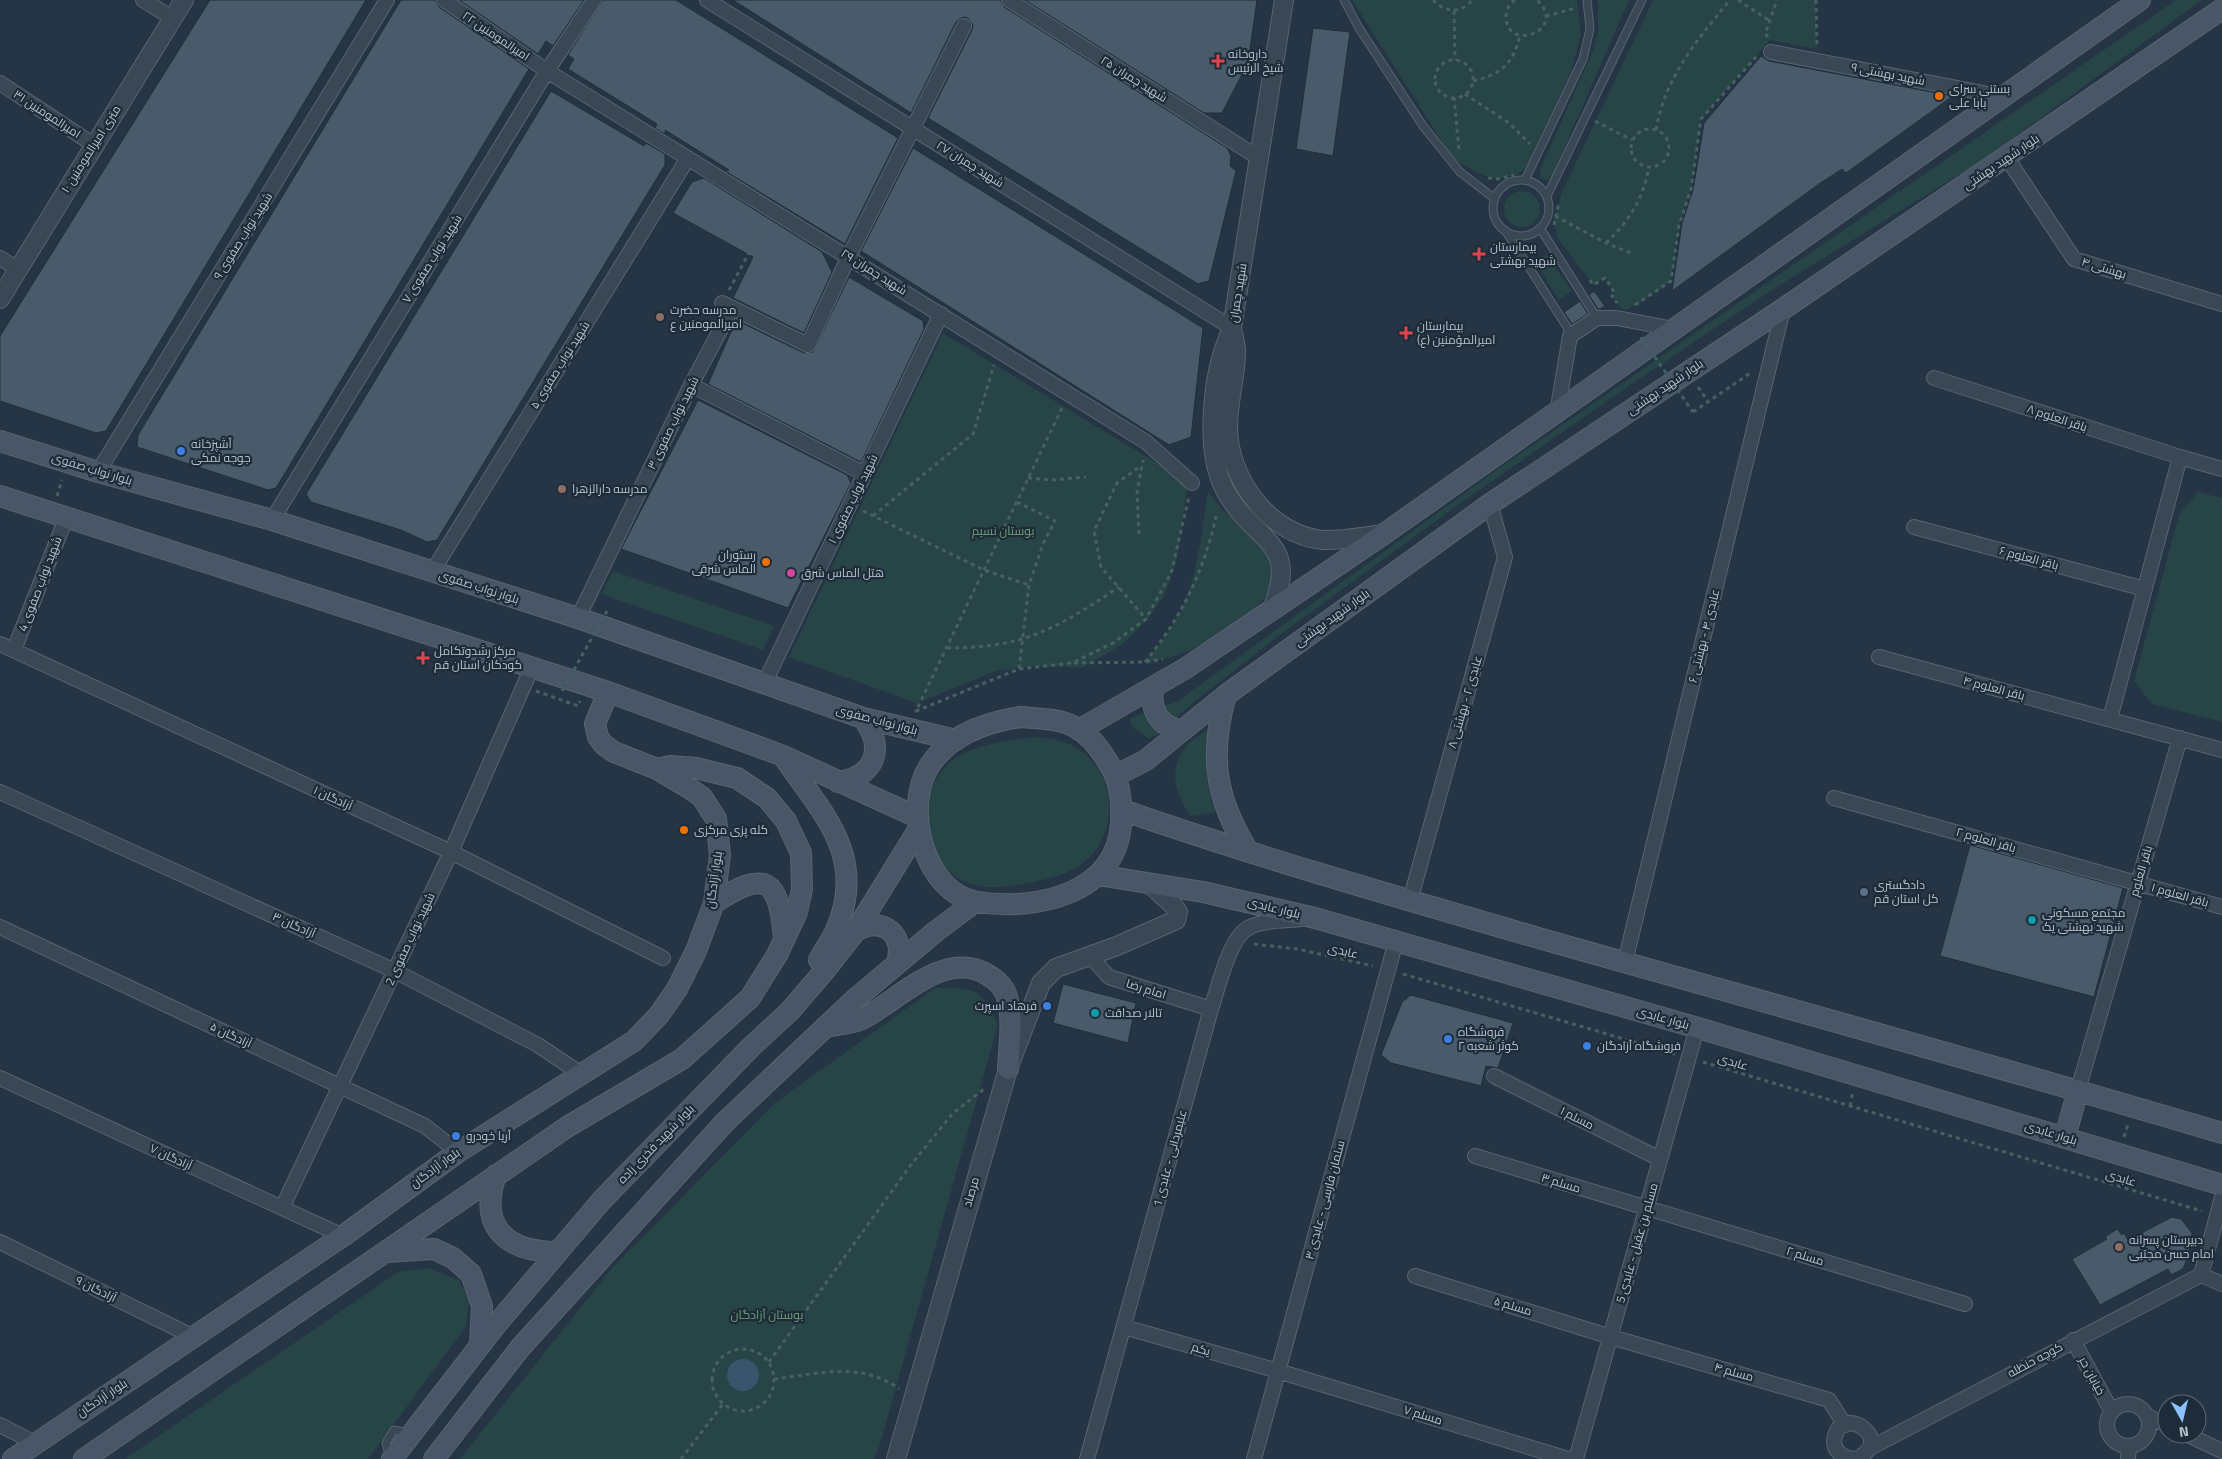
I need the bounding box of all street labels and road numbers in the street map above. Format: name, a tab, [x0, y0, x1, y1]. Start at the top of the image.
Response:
street label: امیرالمومنین ۲۲	[459, 6, 534, 65]
street label: شهید چمران ۲۵	[1097, 51, 1171, 107]
street label: شهید بهشتی ۹	[1850, 57, 1927, 90]
street label: امیرالمومنین ۳۱	[10, 85, 85, 143]
street label: ۱۰ متری امیرالمومنین	[56, 101, 125, 196]
street label: بلوار شهید بهشتی	[1959, 129, 2043, 194]
street label: شهید چمران ۲۷	[933, 135, 1008, 192]
street label: شهید نواب صفوی ۹	[208, 188, 277, 283]
street label: شهید نواب صفوی ۷	[397, 211, 466, 307]
street label: شهید چمران ۲۹	[837, 244, 911, 300]
street label: بهشتی ۴	[2079, 252, 2129, 283]
street label: شهید چمران	[1223, 262, 1252, 324]
street label: شهید نواب صفوی ۵	[525, 317, 594, 412]
street label: بلوار شهید بهشتی	[1623, 354, 1707, 419]
street label: شهید نواب صفوی ۳	[642, 373, 703, 473]
street label: باقر العلوم ۸	[2024, 399, 2090, 436]
street label: بلوار نواب صفوی	[49, 447, 135, 490]
street label: شهید نواب صفوی ۱	[823, 451, 882, 547]
street label: شهید نواب صفوی 4	[13, 533, 66, 634]
street label: باقر العلوم ۶	[1997, 540, 2061, 575]
street label: بلوار نواب صفوی	[436, 565, 522, 608]
street label: بلوار شهید بهشتی	[1290, 584, 1373, 651]
street label: عابدی ۴ - بهشتی ۶	[1683, 587, 1724, 685]
street label: عابدی ۲ - بهشتی ۸	[1442, 653, 1487, 751]
street label: باقر العلوم ۴	[1961, 670, 2027, 705]
street label: بلوار نواب صفوی	[834, 700, 920, 740]
street label: آزادگان ۱	[310, 780, 357, 815]
street label: باقر العلوم ۲	[1954, 822, 2018, 857]
street label: باقر العلوم	[2124, 843, 2157, 899]
street label: بلوار آزادگان	[700, 850, 727, 910]
street label: باقر العلوم ۱	[2149, 877, 2211, 912]
street label: شهید نواب صفوی 2	[380, 889, 439, 988]
street label: بلوار عابدی	[1246, 892, 1303, 923]
street label: آزادگان ۳	[269, 907, 320, 943]
street label: عابدی	[1326, 938, 1360, 963]
street label: امام رضا	[1124, 973, 1169, 1004]
street label: بلوار عابدی	[1635, 1001, 1692, 1034]
street label: آزادگان ۵	[207, 1017, 256, 1053]
street label: عابدی	[1716, 1048, 1751, 1075]
street label: بلوار شهید فخری زاده	[613, 1100, 699, 1188]
street label: مسلم ۱	[1557, 1101, 1598, 1134]
street label: علیمردانی - عابدی 1	[1147, 1107, 1192, 1209]
street label: بلوار عابدی	[2023, 1116, 2080, 1149]
street label: آزادگان ۷	[147, 1138, 196, 1175]
street label: سلمان فارسی - عابدی ۳	[1299, 1138, 1350, 1262]
street label: بلوار آزادگان	[406, 1143, 464, 1192]
street label: عابدی	[2104, 1164, 2139, 1191]
street label: مسلم ۳	[1539, 1168, 1583, 1198]
street label: مرصاد	[957, 1175, 984, 1209]
street label: مسلم بن عقیل - عابدی 5	[1610, 1181, 1663, 1305]
street label: مسلم ۲	[1784, 1241, 1826, 1270]
street label: آزادگان ۹	[72, 1270, 121, 1307]
street label: مسلم ۵	[1492, 1291, 1534, 1320]
street label: یکم	[1189, 1337, 1214, 1360]
street label: کوچه حنظله	[2004, 1337, 2066, 1382]
street label: خیابان حر	[2074, 1352, 2111, 1398]
street label: مسلم ۴	[1712, 1357, 1756, 1386]
street label: بلوار آزادگان	[72, 1374, 131, 1422]
street label: مسلم ۷	[1401, 1400, 1445, 1429]

